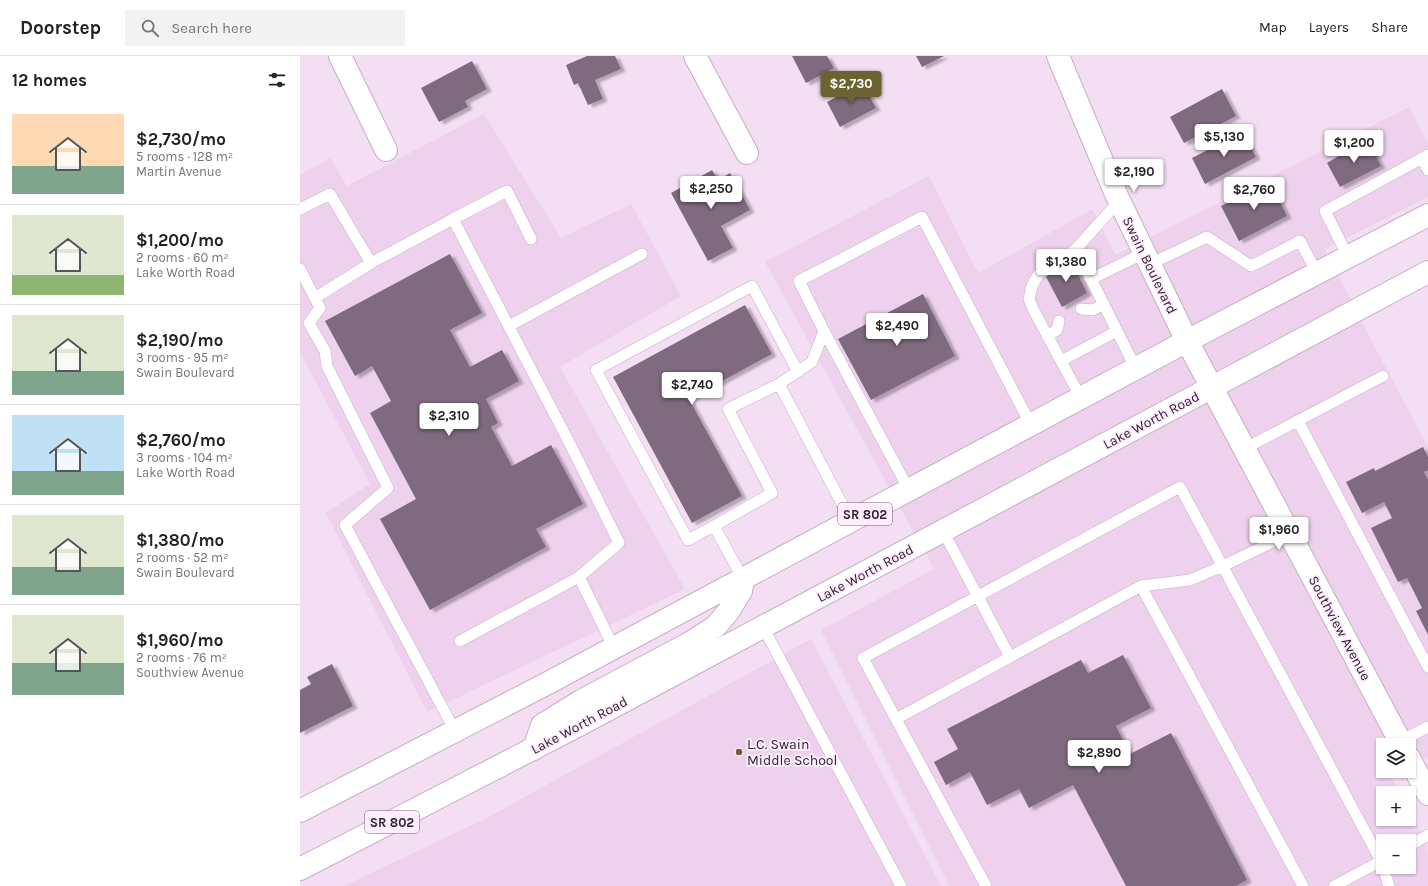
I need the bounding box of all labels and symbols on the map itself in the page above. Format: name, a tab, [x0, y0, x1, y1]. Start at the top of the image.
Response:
pin: $2,730	[818, 71, 884, 105]
pin: $5,130	[1191, 124, 1257, 158]
pin: $1,200	[1321, 130, 1387, 164]
pin: $2,190	[1101, 159, 1167, 193]
pin: $2,250	[678, 176, 744, 210]
pin: $2,760	[1221, 177, 1287, 211]
street label: Swain Boulevard	[1119, 214, 1180, 317]
pin: $1,380	[1033, 249, 1099, 283]
pin: $2,490	[864, 313, 930, 347]
pin: $2,740	[659, 372, 725, 406]
street label: Lake Worth Road	[1100, 388, 1202, 453]
pin: $2,310	[416, 403, 482, 437]
road number: SR 802	[838, 503, 892, 525]
pin: $1,960	[1246, 517, 1312, 551]
street label: Lake Worth Road	[814, 541, 916, 606]
street label: Southview Avenue	[1305, 573, 1374, 684]
street label: Lake Worth Road	[528, 693, 630, 758]
place label: L.C. Swain Middle School	[747, 736, 837, 769]
pin: $2,890	[1066, 740, 1132, 774]
marker: L.C. Swain Middle School	[734, 747, 744, 757]
road number: SR 802	[365, 811, 419, 833]

